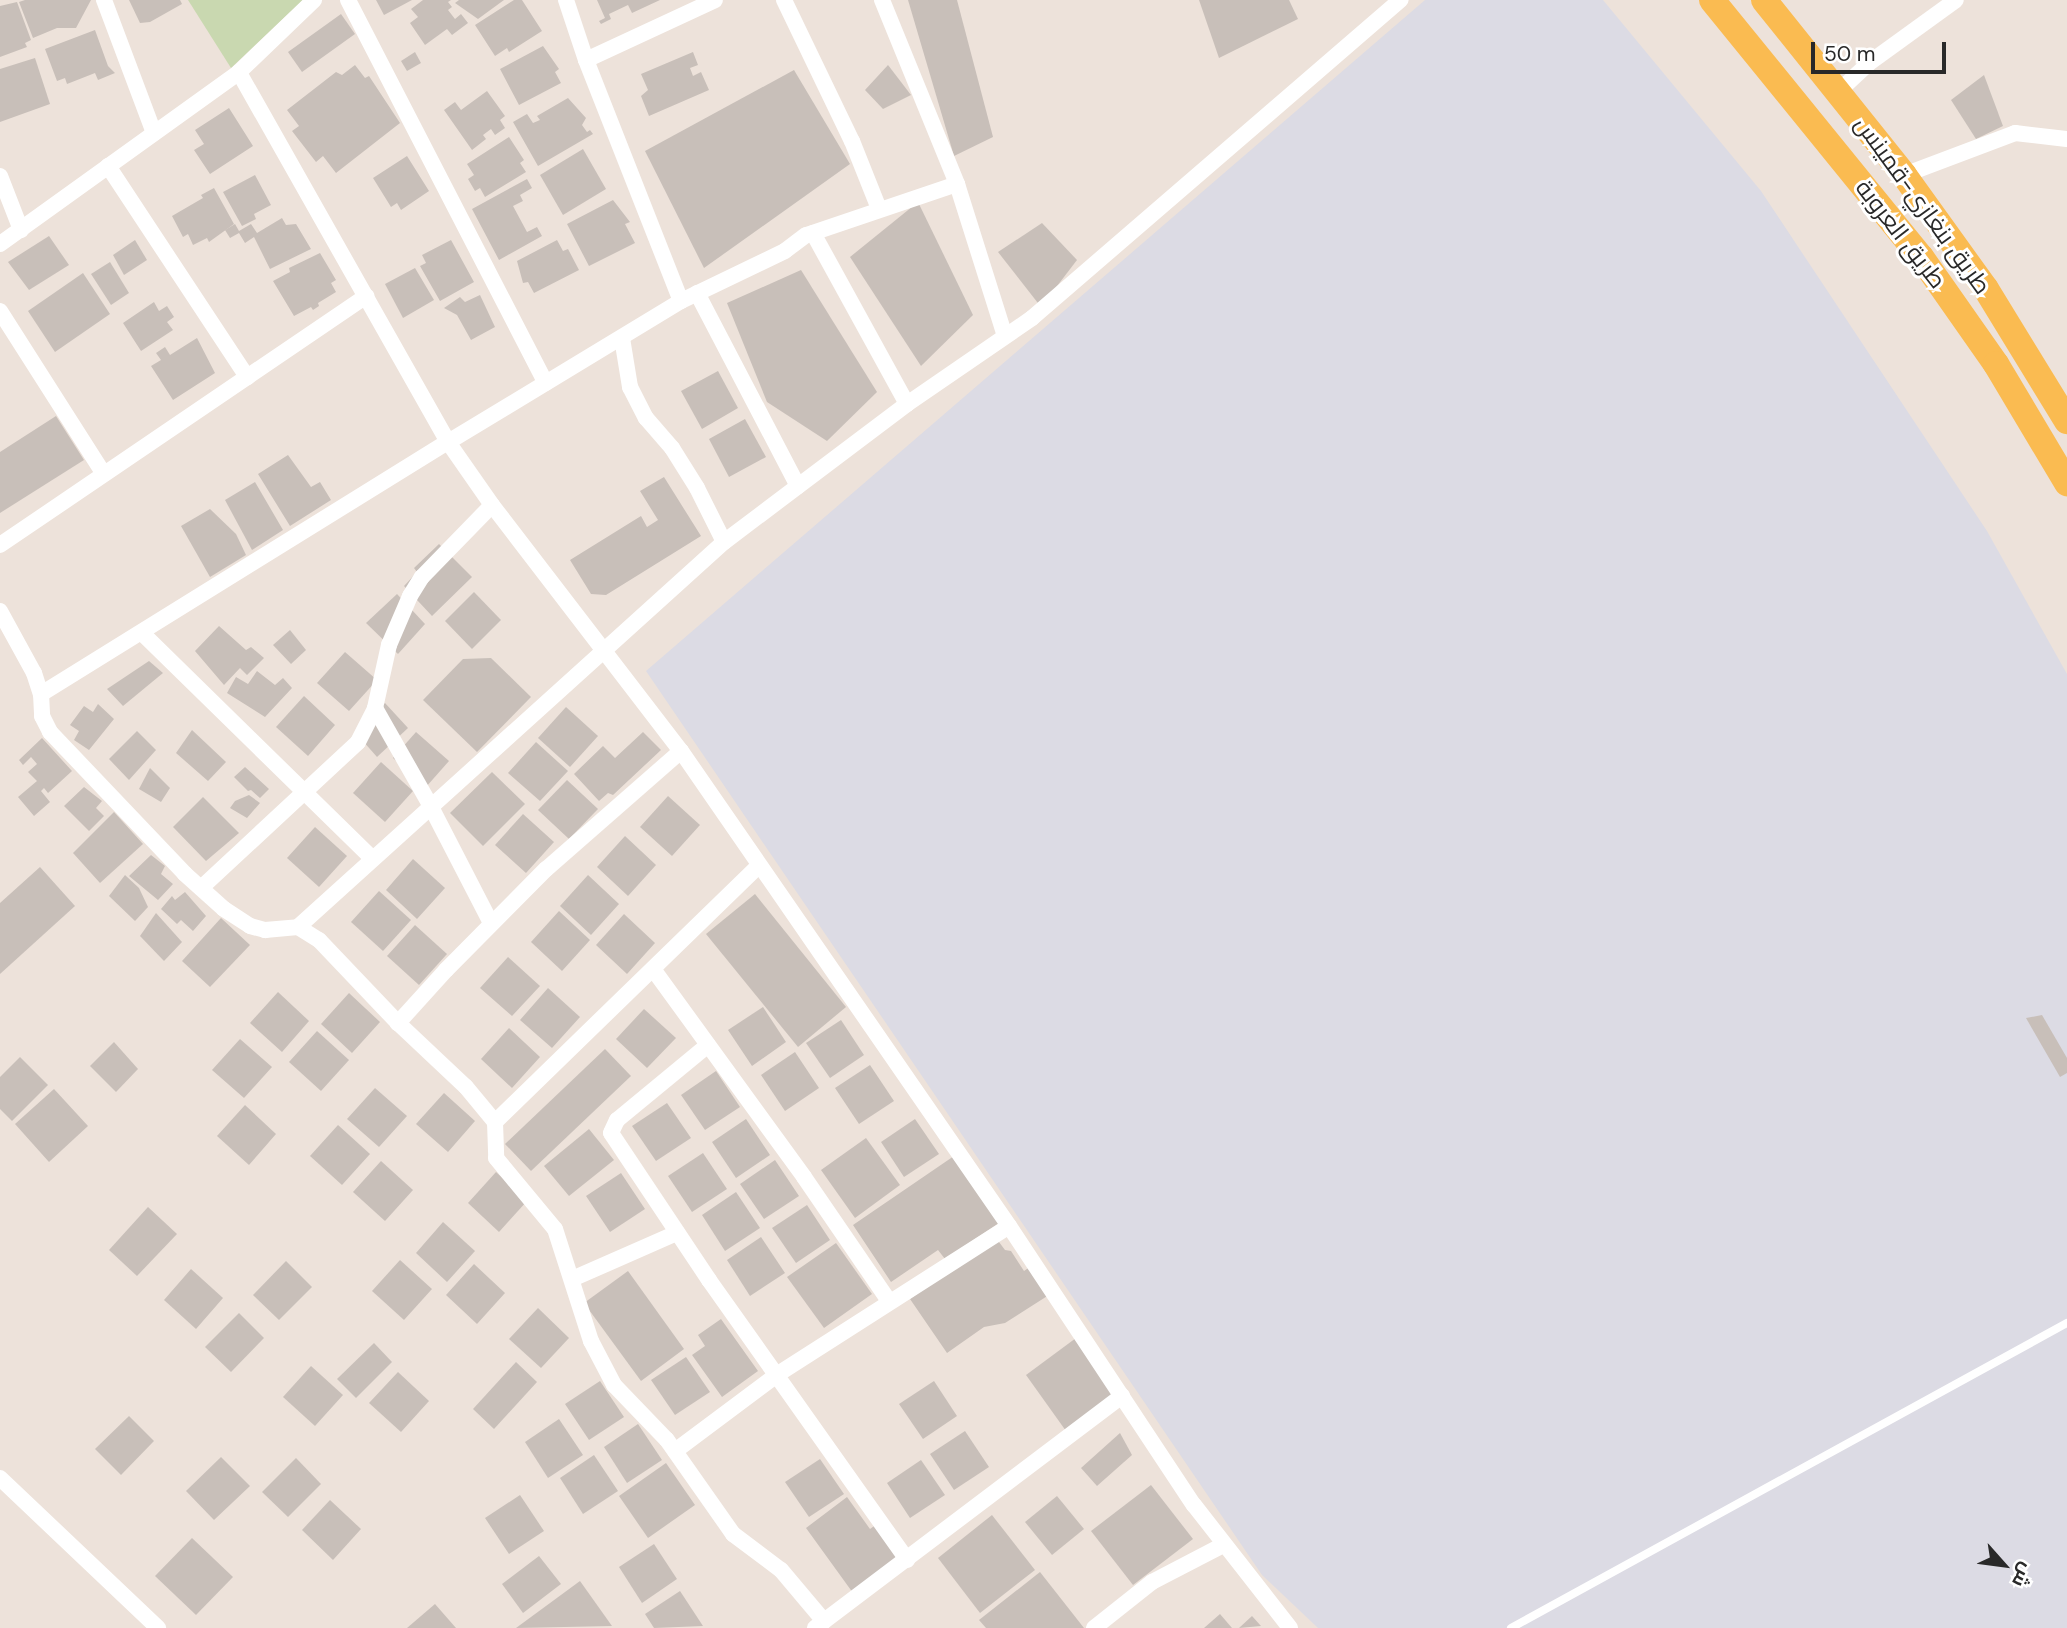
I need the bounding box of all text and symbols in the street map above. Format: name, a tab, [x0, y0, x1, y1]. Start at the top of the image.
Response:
scale bar	[1815, 28, 1950, 72]
text: 50 m	[1824, 40, 1875, 68]
street label: طريق بنغازي-قمينس	[1849, 111, 1997, 299]
street label: طريق العروبة	[1850, 174, 1952, 294]
north arrow	[1969, 1530, 2039, 1600]
text: ش	[2006, 1558, 2040, 1592]

